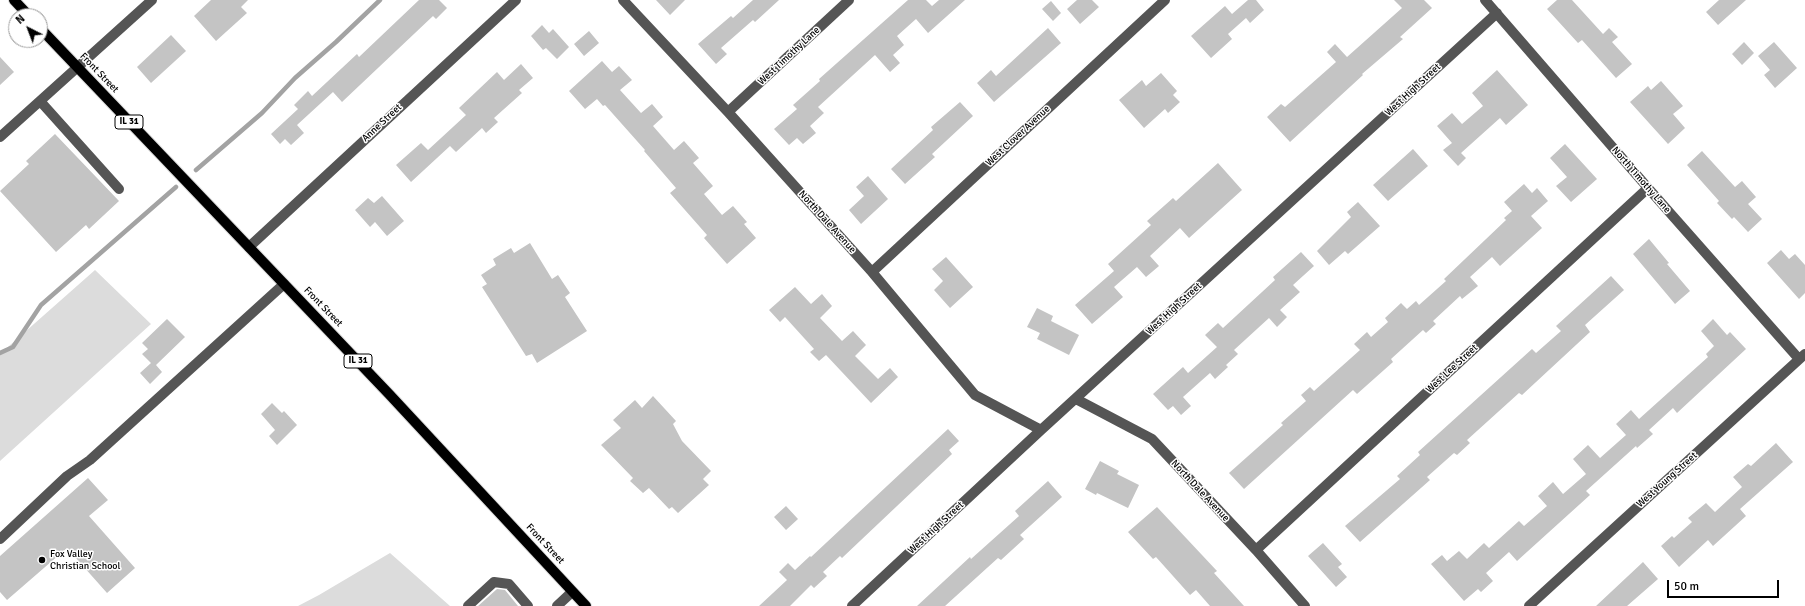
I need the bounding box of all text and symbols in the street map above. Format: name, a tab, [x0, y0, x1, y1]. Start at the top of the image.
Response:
north arrow	[8, 8, 48, 48]
text: N	[13, 12, 27, 27]
street label: West Timothy Lane	[756, 24, 822, 88]
street label: Front Street	[77, 51, 121, 95]
street label: West High Street	[1383, 61, 1443, 119]
street label: Anne Street	[360, 101, 404, 145]
street label: West Clover Avenue	[983, 103, 1053, 169]
road number: IL 31	[115, 115, 143, 129]
street label: North Timothy Lane	[1609, 144, 1673, 216]
street label: North Dale Avenue	[796, 188, 858, 256]
street label: West High Street	[1144, 280, 1204, 338]
street label: Front Street	[301, 285, 345, 329]
street label: West Lee Street	[1424, 342, 1480, 396]
road number: IL 31	[344, 354, 372, 368]
street label: West Young Street	[1634, 450, 1700, 510]
street label: North Dale Avenue	[1168, 458, 1232, 524]
street label: West High Street	[906, 499, 966, 557]
street label: Front Street	[523, 521, 567, 567]
place label: Fox Valley Christian School	[50, 548, 120, 572]
marker: Fox Valley Christian School	[37, 555, 47, 565]
scale bar	[1669, 572, 1781, 598]
text: 50 m	[1674, 579, 1699, 594]

